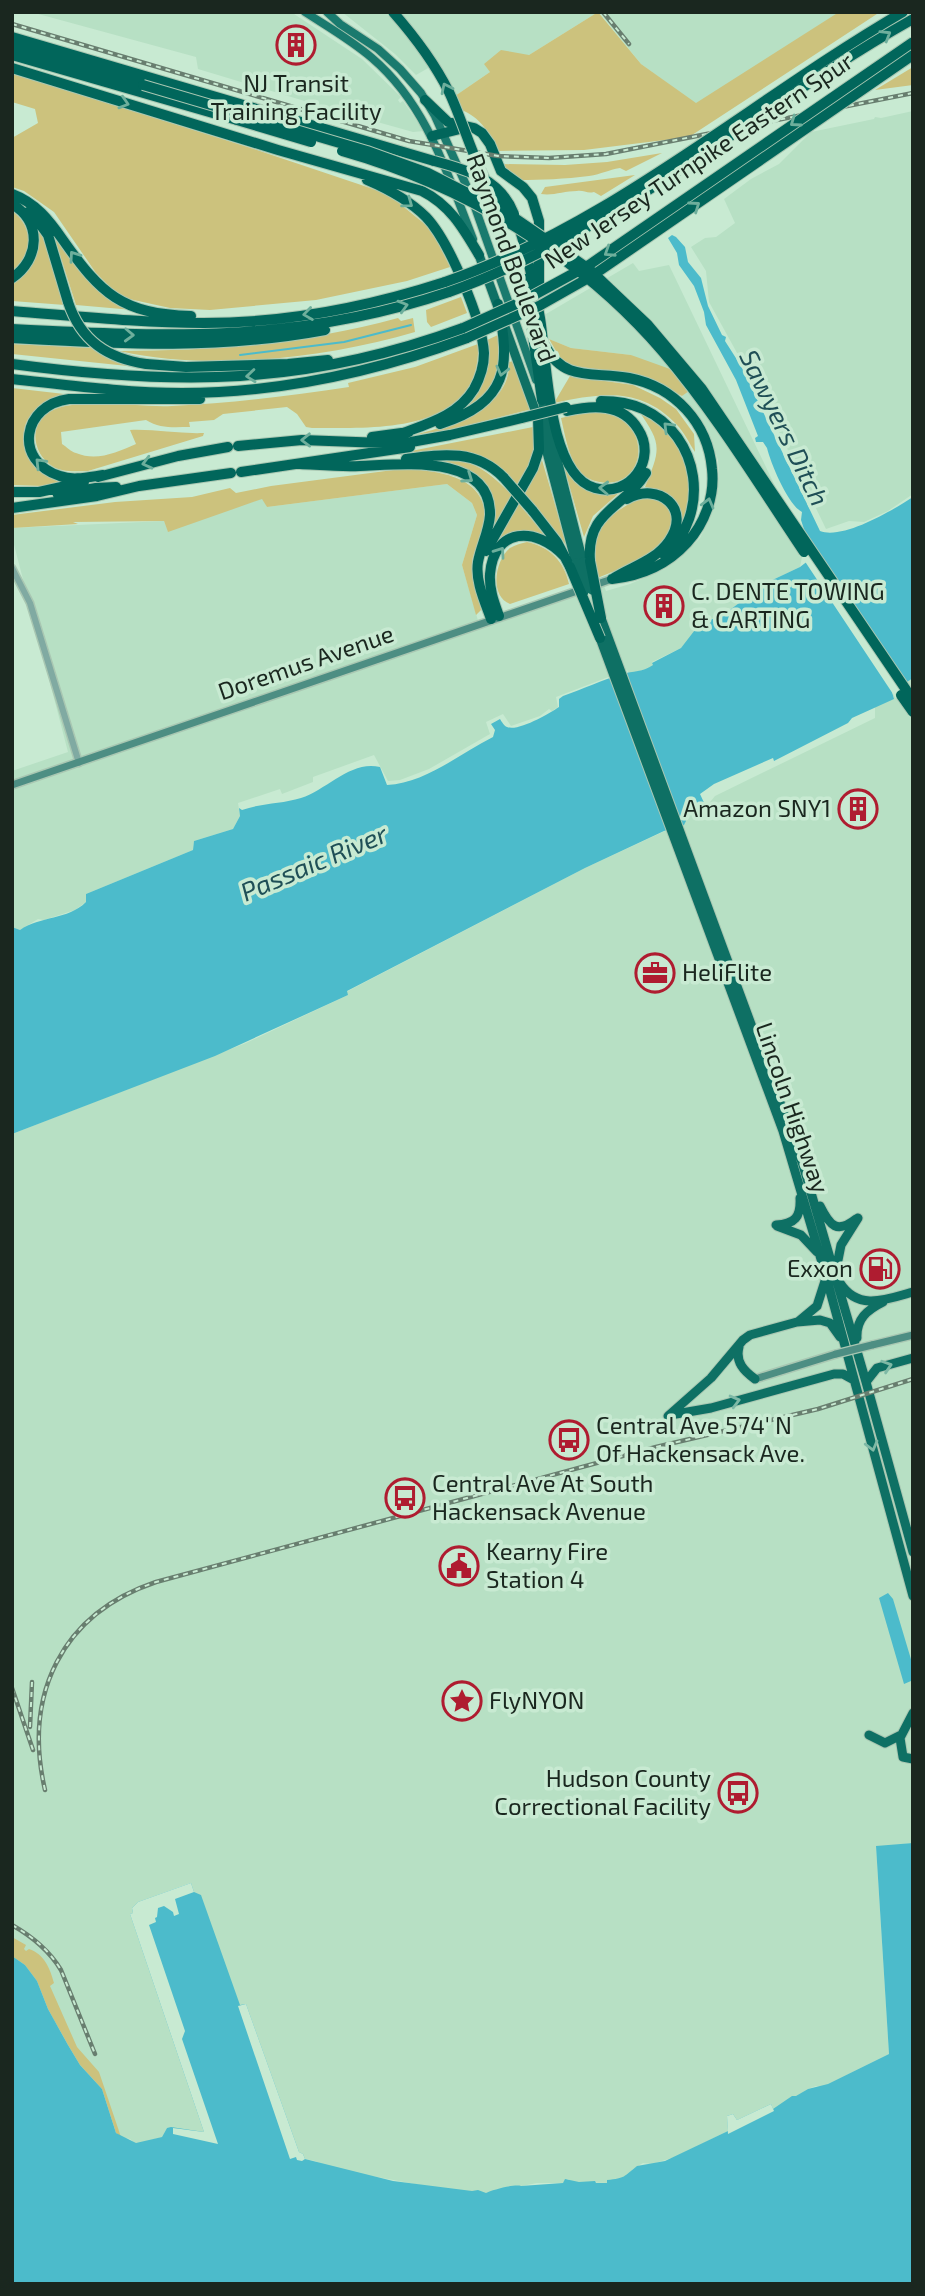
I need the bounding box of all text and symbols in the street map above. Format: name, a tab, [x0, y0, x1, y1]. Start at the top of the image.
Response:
building icon: NJ Transit Training Facility	[275, 24, 317, 66]
one-way arrow	[879, 30, 892, 43]
street label: New Jersey Turnpike Eastern Spur	[538, 45, 858, 274]
place label: NJ Transit Training Facility	[210, 68, 382, 125]
one-way arrow	[441, 83, 455, 95]
one-way arrow	[118, 95, 130, 110]
one-way arrow	[790, 114, 803, 127]
street label: Raymond Boulevard	[461, 149, 564, 366]
one-way arrow	[400, 195, 413, 207]
one-way arrow	[687, 202, 700, 214]
one-way arrow	[604, 244, 617, 256]
one-way arrow	[70, 251, 83, 264]
one-way arrow	[397, 300, 409, 315]
one-way arrow	[302, 307, 314, 322]
one-way arrow	[124, 327, 135, 342]
water label: Sawyers Ditch	[733, 344, 837, 511]
one-way arrow	[496, 365, 510, 377]
one-way arrow	[245, 369, 257, 384]
one-way arrow	[663, 423, 676, 436]
one-way arrow	[300, 432, 311, 448]
one-way arrow	[141, 455, 153, 469]
one-way arrow	[36, 458, 49, 471]
one-way arrow	[460, 470, 473, 482]
one-way arrow	[599, 480, 610, 495]
one-way arrow	[700, 498, 714, 510]
one-way arrow	[491, 547, 504, 560]
place label: C. DENTE TOWING & CARTING	[691, 576, 885, 633]
building icon: C. DENTE TOWING & CARTING	[643, 585, 685, 627]
street label: Doremus Avenue	[214, 618, 397, 705]
building icon: Amazon SNY1	[837, 788, 879, 830]
place label: Amazon SNY1	[683, 793, 831, 822]
water label: Passaic River	[235, 816, 392, 907]
office icon: HeliFlite	[634, 952, 676, 994]
place label: HeliFlite	[682, 957, 772, 986]
street label: Lincoln Highway	[751, 1018, 836, 1197]
fuel station icon: Exxon	[859, 1248, 901, 1290]
place label: Exxon	[787, 1253, 853, 1282]
one-way arrow	[880, 1360, 892, 1374]
one-way arrow	[729, 1395, 741, 1409]
place label: Central Ave 574' N Of Hackensack Ave.	[596, 1410, 805, 1467]
bus stop icon: Central Ave 574' N Of Hackensack Ave.	[548, 1419, 590, 1461]
one-way arrow	[864, 1440, 878, 1452]
place label: Central Ave At South Hackensack Avenue	[432, 1468, 653, 1525]
bus stop icon: Central Ave At South Hackensack Avenue	[384, 1477, 426, 1519]
place label: Kearny Fire Station 4	[486, 1536, 608, 1593]
public building icon: Kearny Fire Station 4	[438, 1545, 480, 1587]
place icon: FlyNYON	[441, 1680, 483, 1722]
place label: FlyNYON	[489, 1685, 584, 1714]
place label: Hudson County Correctional Facility	[494, 1763, 711, 1820]
bus stop icon: Hudson County Correctional Facility	[717, 1772, 759, 1814]

